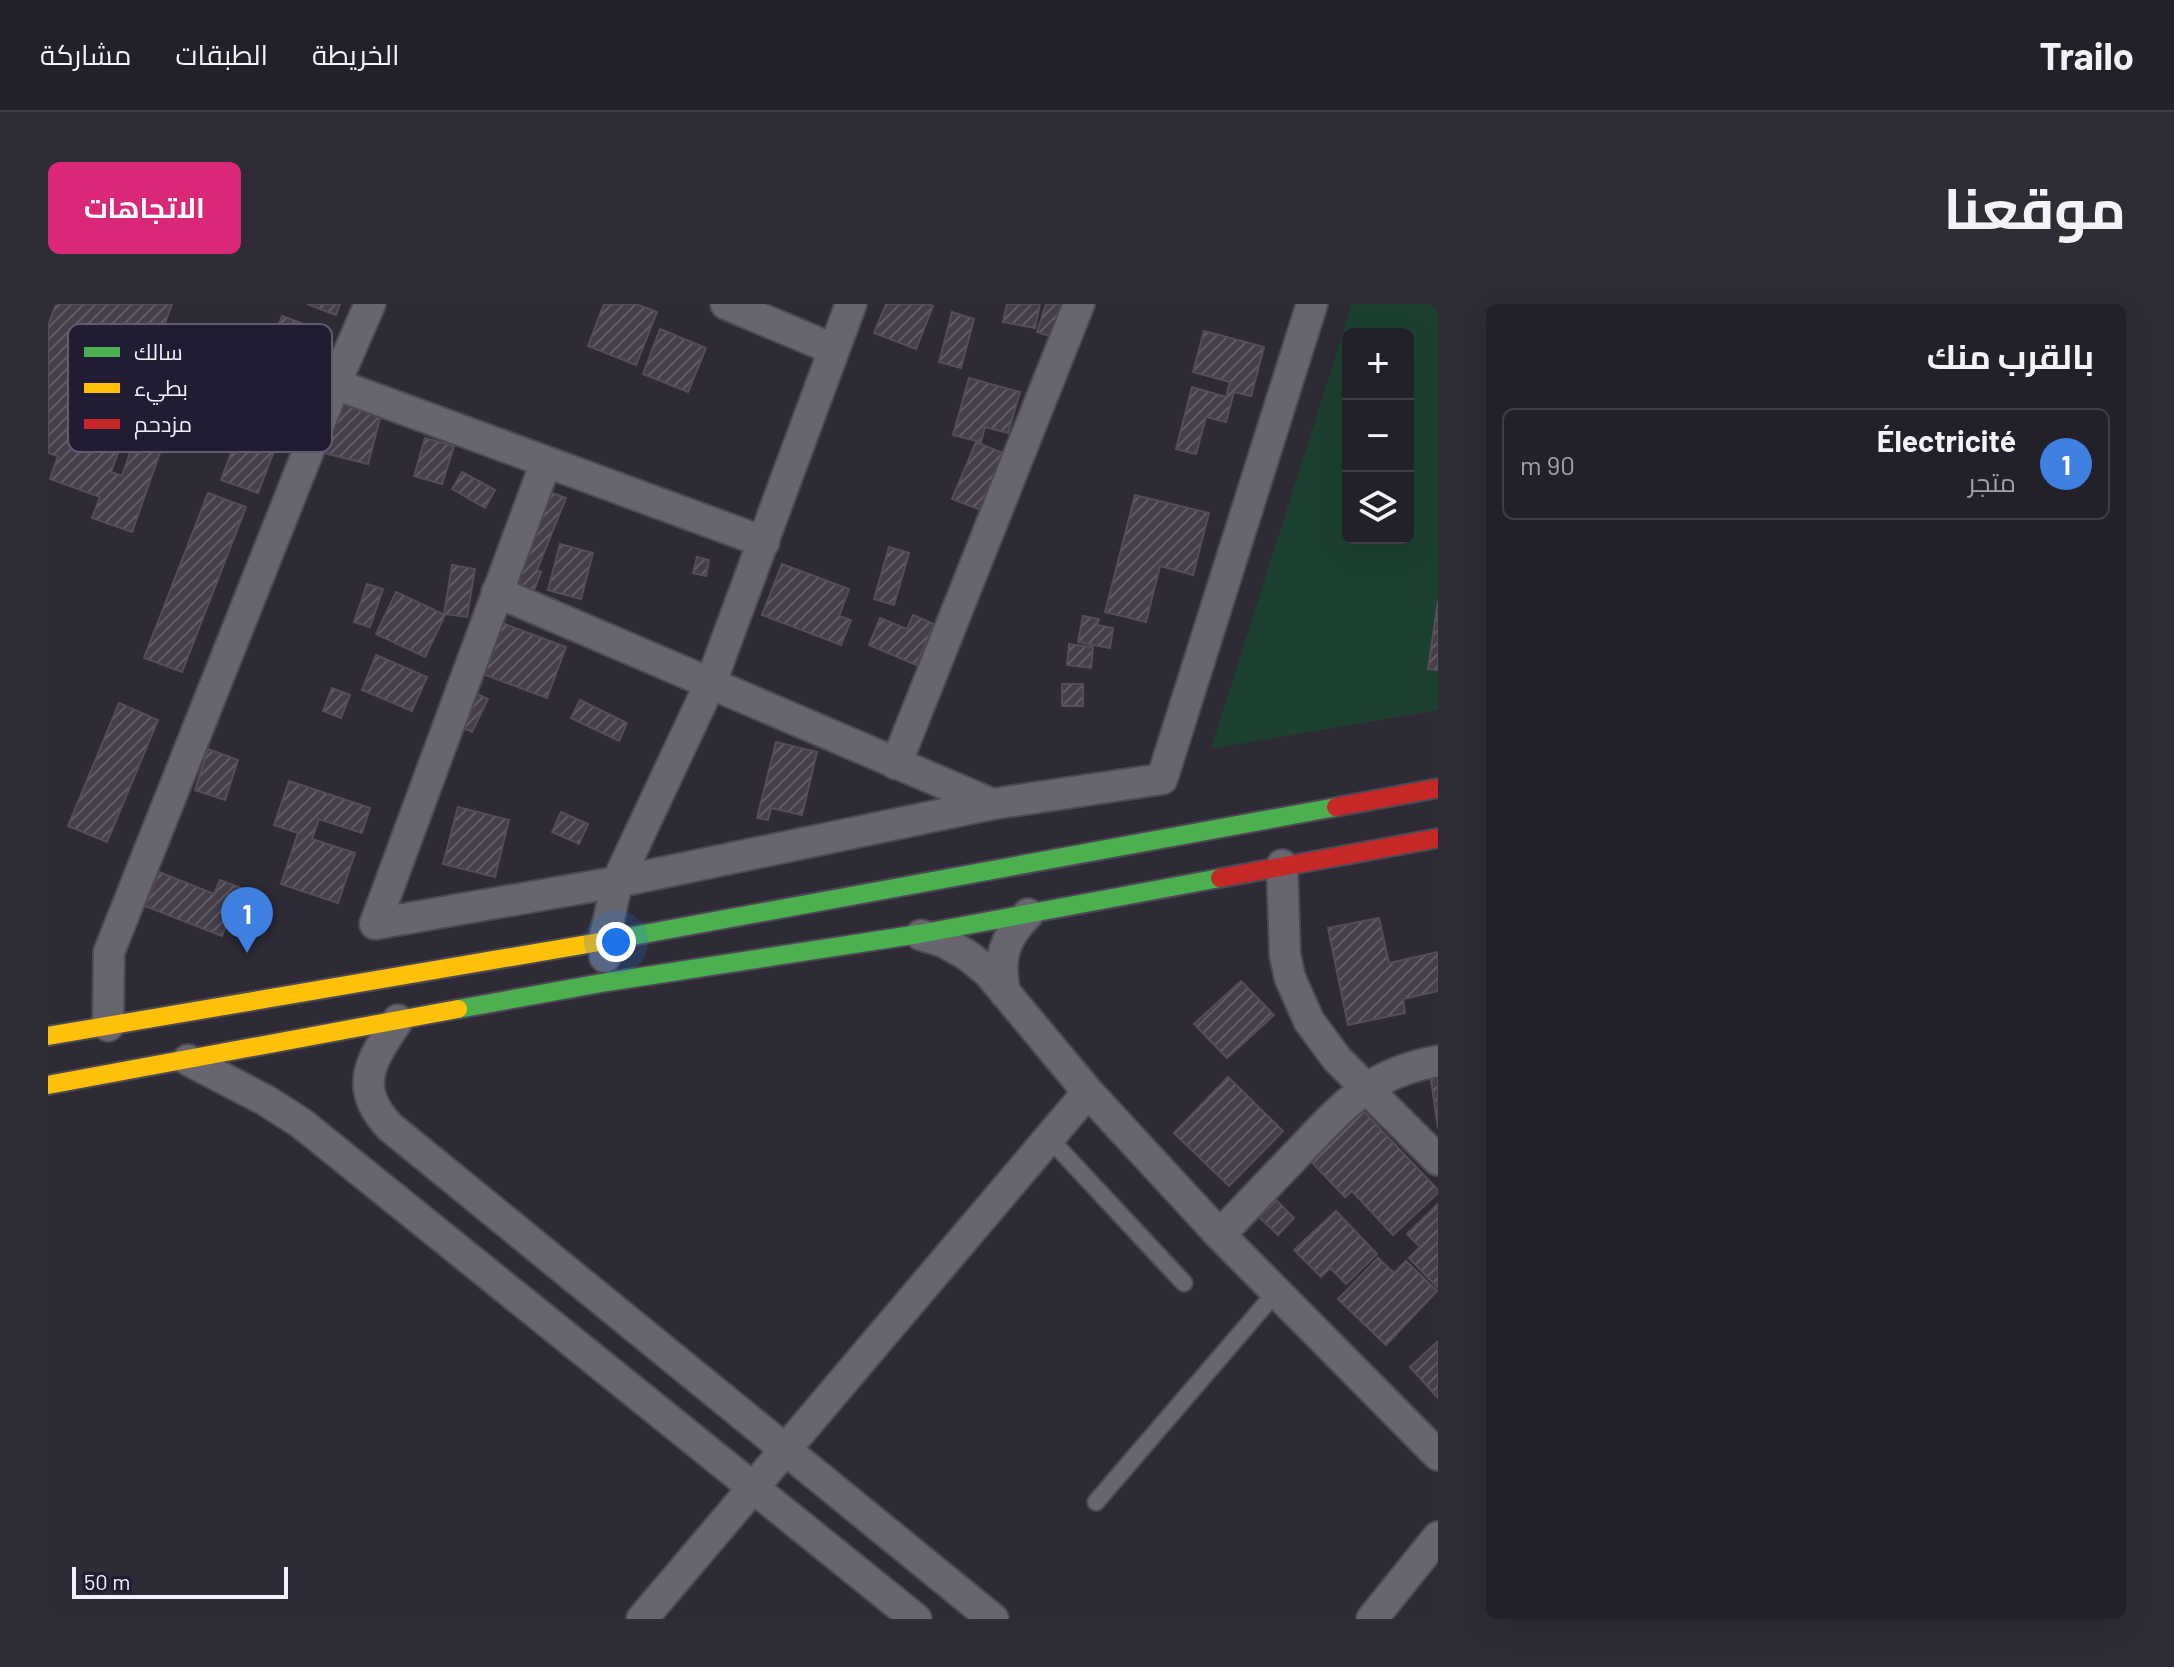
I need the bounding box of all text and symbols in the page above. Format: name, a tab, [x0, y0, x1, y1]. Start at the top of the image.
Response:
text: Trailo	[2039, 32, 2134, 78]
text: مشاركة	[40, 37, 131, 71]
text: الطبقات	[175, 37, 268, 71]
text: الخريطة	[312, 37, 399, 71]
button: الاتجاهات	[48, 162, 241, 254]
text: موقعنا	[1943, 173, 2126, 240]
legend	[68, 324, 332, 452]
map controls	[1342, 328, 1414, 544]
button: +	[1342, 328, 1414, 400]
text: بالقرب منك	[1927, 335, 2094, 376]
text: سالك	[134, 338, 183, 364]
text: بطيء	[134, 374, 188, 405]
button: −	[1342, 400, 1414, 472]
text: مزدحم	[134, 410, 192, 440]
text: Électricité	[1877, 422, 2016, 458]
text: 90 m	[1520, 449, 1575, 480]
text: 1	[2061, 449, 2071, 480]
text: متجر	[1968, 466, 2016, 497]
button: layers	[1342, 472, 1414, 544]
pin: 1	[221, 887, 273, 953]
your location	[596, 922, 636, 962]
scale bar	[72, 1563, 288, 1599]
text: 50 m	[84, 1568, 130, 1594]

